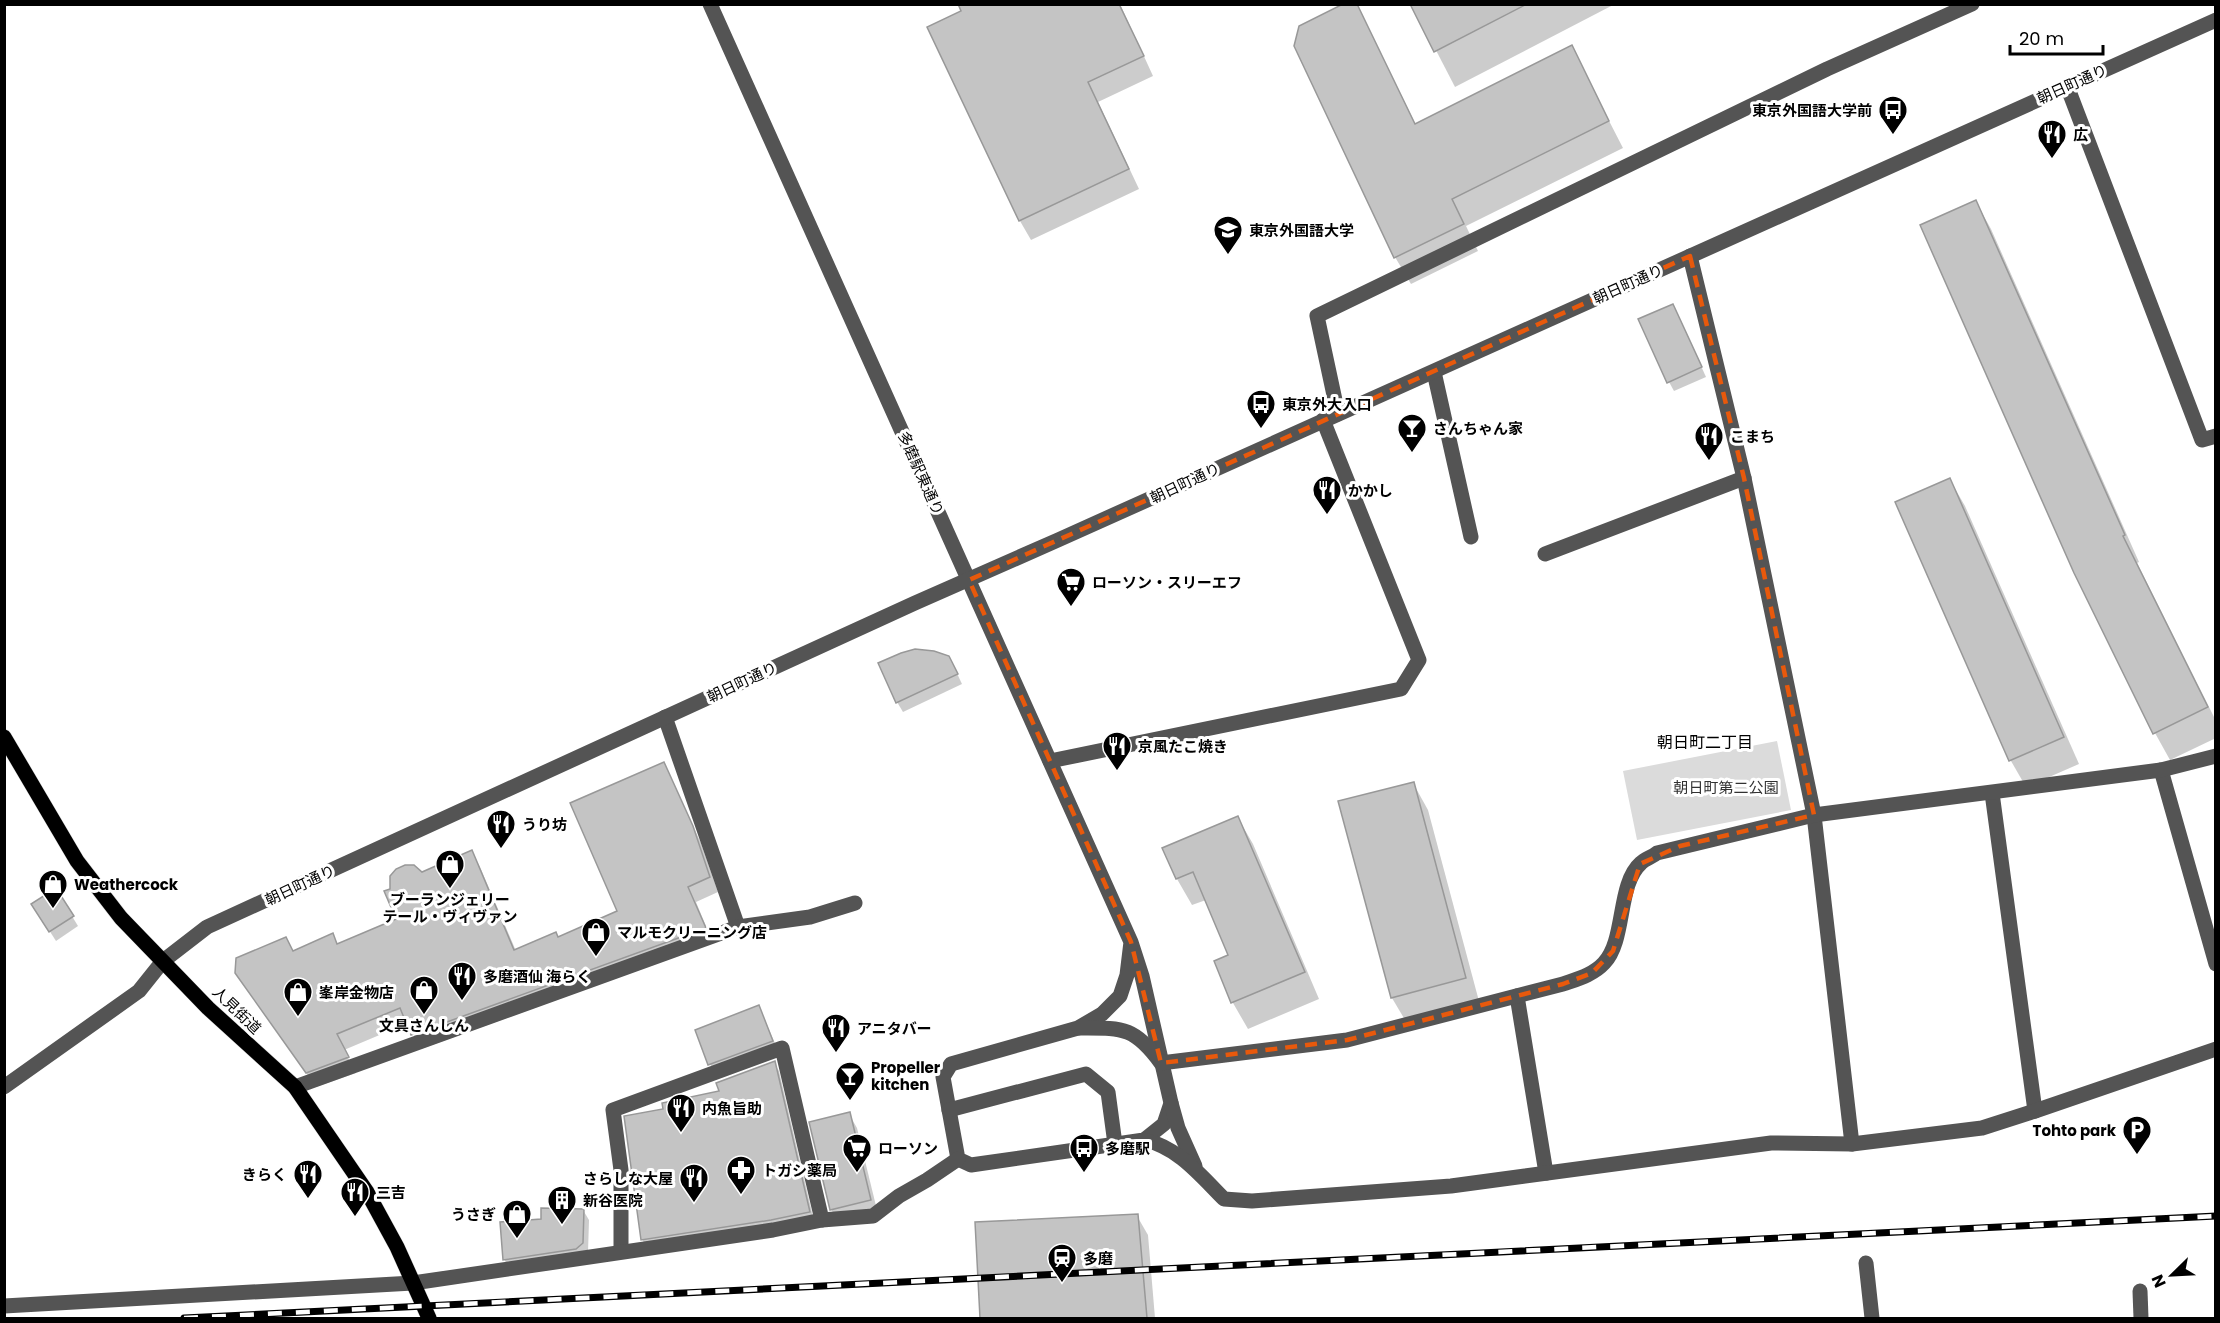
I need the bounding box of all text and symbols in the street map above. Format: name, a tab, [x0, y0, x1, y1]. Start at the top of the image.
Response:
scale bar	[2010, 18, 2103, 56]
text: 20 m	[2019, 26, 2064, 51]
street label: 朝日町通り	[2033, 59, 2111, 109]
bus stop icon: 東京外国語大学前	[1877, 94, 1909, 136]
place label: 東京外国語大学前	[1752, 100, 1872, 121]
restaurant icon: 広	[2036, 118, 2068, 160]
place label: 広	[2073, 124, 2088, 145]
school or university icon: 東京外国語大学	[1212, 214, 1244, 256]
place label: 東京外国語大学	[1249, 220, 1354, 241]
street label: 朝日町通り	[1589, 259, 1667, 309]
bus stop icon: 東京外大入口	[1245, 388, 1277, 430]
place label: 東京外大入口	[1282, 394, 1372, 415]
bar icon: さんちゃん家	[1396, 412, 1428, 454]
place label: さんちゃん家	[1433, 418, 1523, 439]
restaurant icon: こまち	[1693, 420, 1725, 462]
place label: こまち	[1730, 426, 1775, 447]
street label: 多磨駅東通り	[893, 428, 949, 518]
street label: 朝日町通り	[1147, 458, 1223, 508]
restaurant icon: かかし	[1311, 474, 1343, 516]
place label: かかし	[1348, 480, 1393, 501]
supermarket icon: ローソン・スリーエフ	[1055, 566, 1087, 608]
place label: ローソン・スリーエフ	[1092, 572, 1242, 593]
street label: 朝日町通り	[704, 657, 780, 707]
restaurant icon: 京風たこ焼き	[1101, 730, 1133, 772]
district label: 朝日町二丁目	[1657, 731, 1753, 754]
place label: 京風たこ焼き	[1138, 736, 1228, 757]
park label: 朝日町第二公園	[1673, 777, 1779, 798]
restaurant icon: うり坊	[485, 808, 517, 850]
place label: うり坊	[522, 814, 567, 835]
shop icon: ブーランジェリー テール・ヴィヴァン	[434, 848, 466, 890]
street label: 朝日町通り	[262, 860, 338, 910]
shop icon: Weathercock	[37, 868, 69, 910]
place label: Weathercock	[74, 874, 179, 895]
place label: ブーランジェリー テール・ヴィヴァン	[382, 889, 518, 927]
shop icon: マルモクリーニング店	[580, 916, 612, 958]
place label: マルモクリーニング店	[617, 922, 767, 943]
restaurant icon: 多磨酒仙 海らく	[446, 960, 478, 1002]
place label: 多磨酒仙 海らく	[483, 966, 591, 987]
shop icon: 文具さんしん	[408, 974, 440, 1016]
shop icon: 峯岸金物店	[282, 976, 314, 1018]
street label: 人見街道	[208, 982, 266, 1038]
place label: 峯岸金物店	[319, 982, 394, 1003]
restaurant icon: アニタバー	[820, 1012, 852, 1054]
place label: 文具さんしん	[379, 1015, 469, 1036]
place label: アニタバー	[857, 1018, 932, 1039]
place label: Propeller kitchen	[871, 1057, 941, 1095]
bar icon: Propeller kitchen	[834, 1060, 866, 1102]
restaurant icon: 内魚旨助	[665, 1092, 697, 1134]
place label: 内魚旨助	[702, 1098, 762, 1119]
parking icon: Tohto park	[2121, 1114, 2153, 1156]
place label: Tohto park	[2033, 1120, 2117, 1141]
supermarket icon: ローソン	[841, 1132, 873, 1174]
bus stop icon: 多磨駅	[1068, 1132, 1100, 1174]
place label: ローソン	[878, 1138, 938, 1159]
place label: 多磨駅	[1105, 1138, 1150, 1159]
pharmacy icon: トガシ薬局	[725, 1154, 757, 1196]
restaurant icon: きらく	[292, 1158, 324, 1200]
place label: トガシ薬局	[762, 1160, 837, 1181]
restaurant icon: さらしな大屋	[678, 1162, 710, 1204]
place label: きらく	[242, 1164, 287, 1185]
place label: さらしな大屋	[583, 1168, 673, 1189]
restaurant icon: 三吉	[339, 1176, 371, 1218]
place label: 三吉	[376, 1182, 406, 1203]
building icon: 新谷医院	[546, 1184, 578, 1226]
place label: 新谷医院	[583, 1190, 643, 1211]
shop icon: うさぎ	[501, 1198, 533, 1240]
place label: うさぎ	[451, 1204, 496, 1225]
station icon: 多磨	[1046, 1242, 1078, 1284]
north arrow	[2142, 1245, 2202, 1305]
place label: 多磨	[1083, 1248, 1113, 1269]
text: N	[2146, 1271, 2172, 1291]

